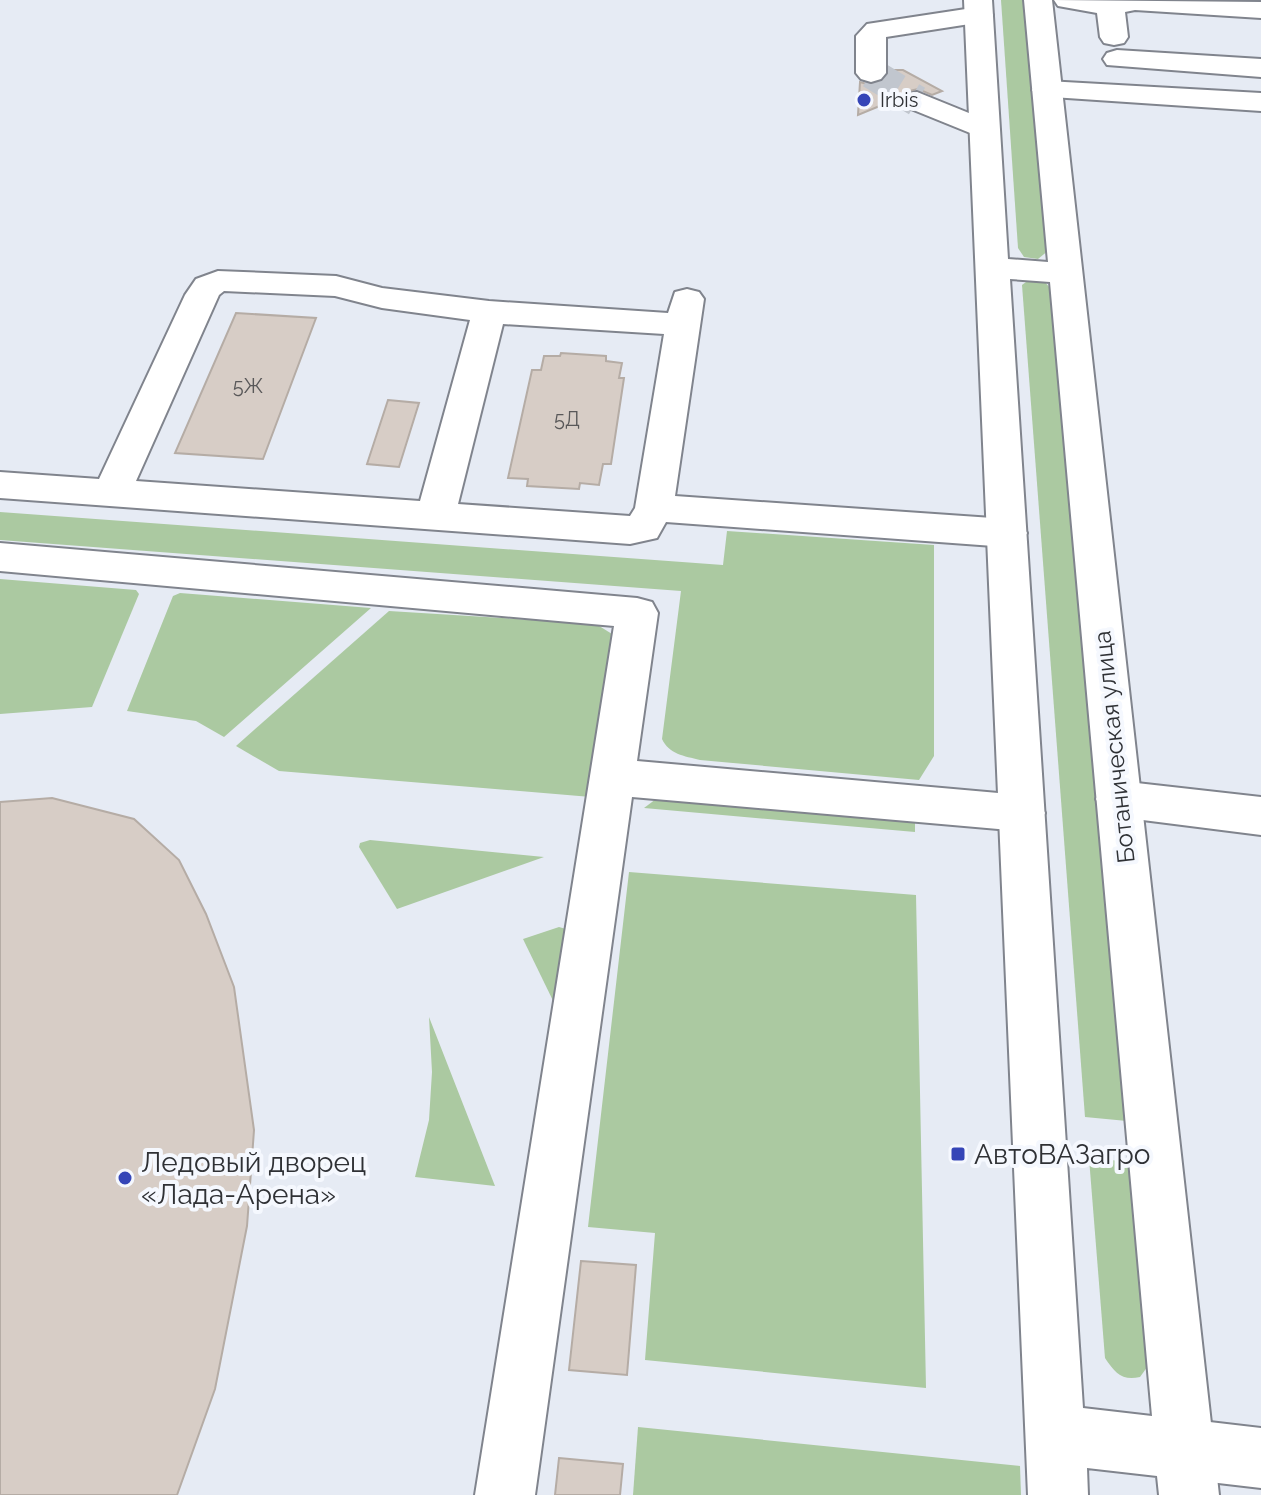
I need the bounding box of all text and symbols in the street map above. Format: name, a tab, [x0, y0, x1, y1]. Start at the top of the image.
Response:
place label: Irbis	[880, 88, 918, 112]
marker: Irbis	[855, 91, 873, 109]
house number: 5Ж	[233, 374, 264, 398]
house number: 5Д	[554, 407, 580, 431]
street label: Ботаническая улица	[1087, 629, 1141, 865]
place label: АвтоВАЗагро	[974, 1138, 1151, 1171]
marker: АвтоВАЗагро	[949, 1145, 967, 1163]
place label: Ледовый дворец «Лада-Арена»	[141, 1146, 366, 1211]
marker: Ледовый дворец «Лада-Арена»	[116, 1169, 134, 1187]

